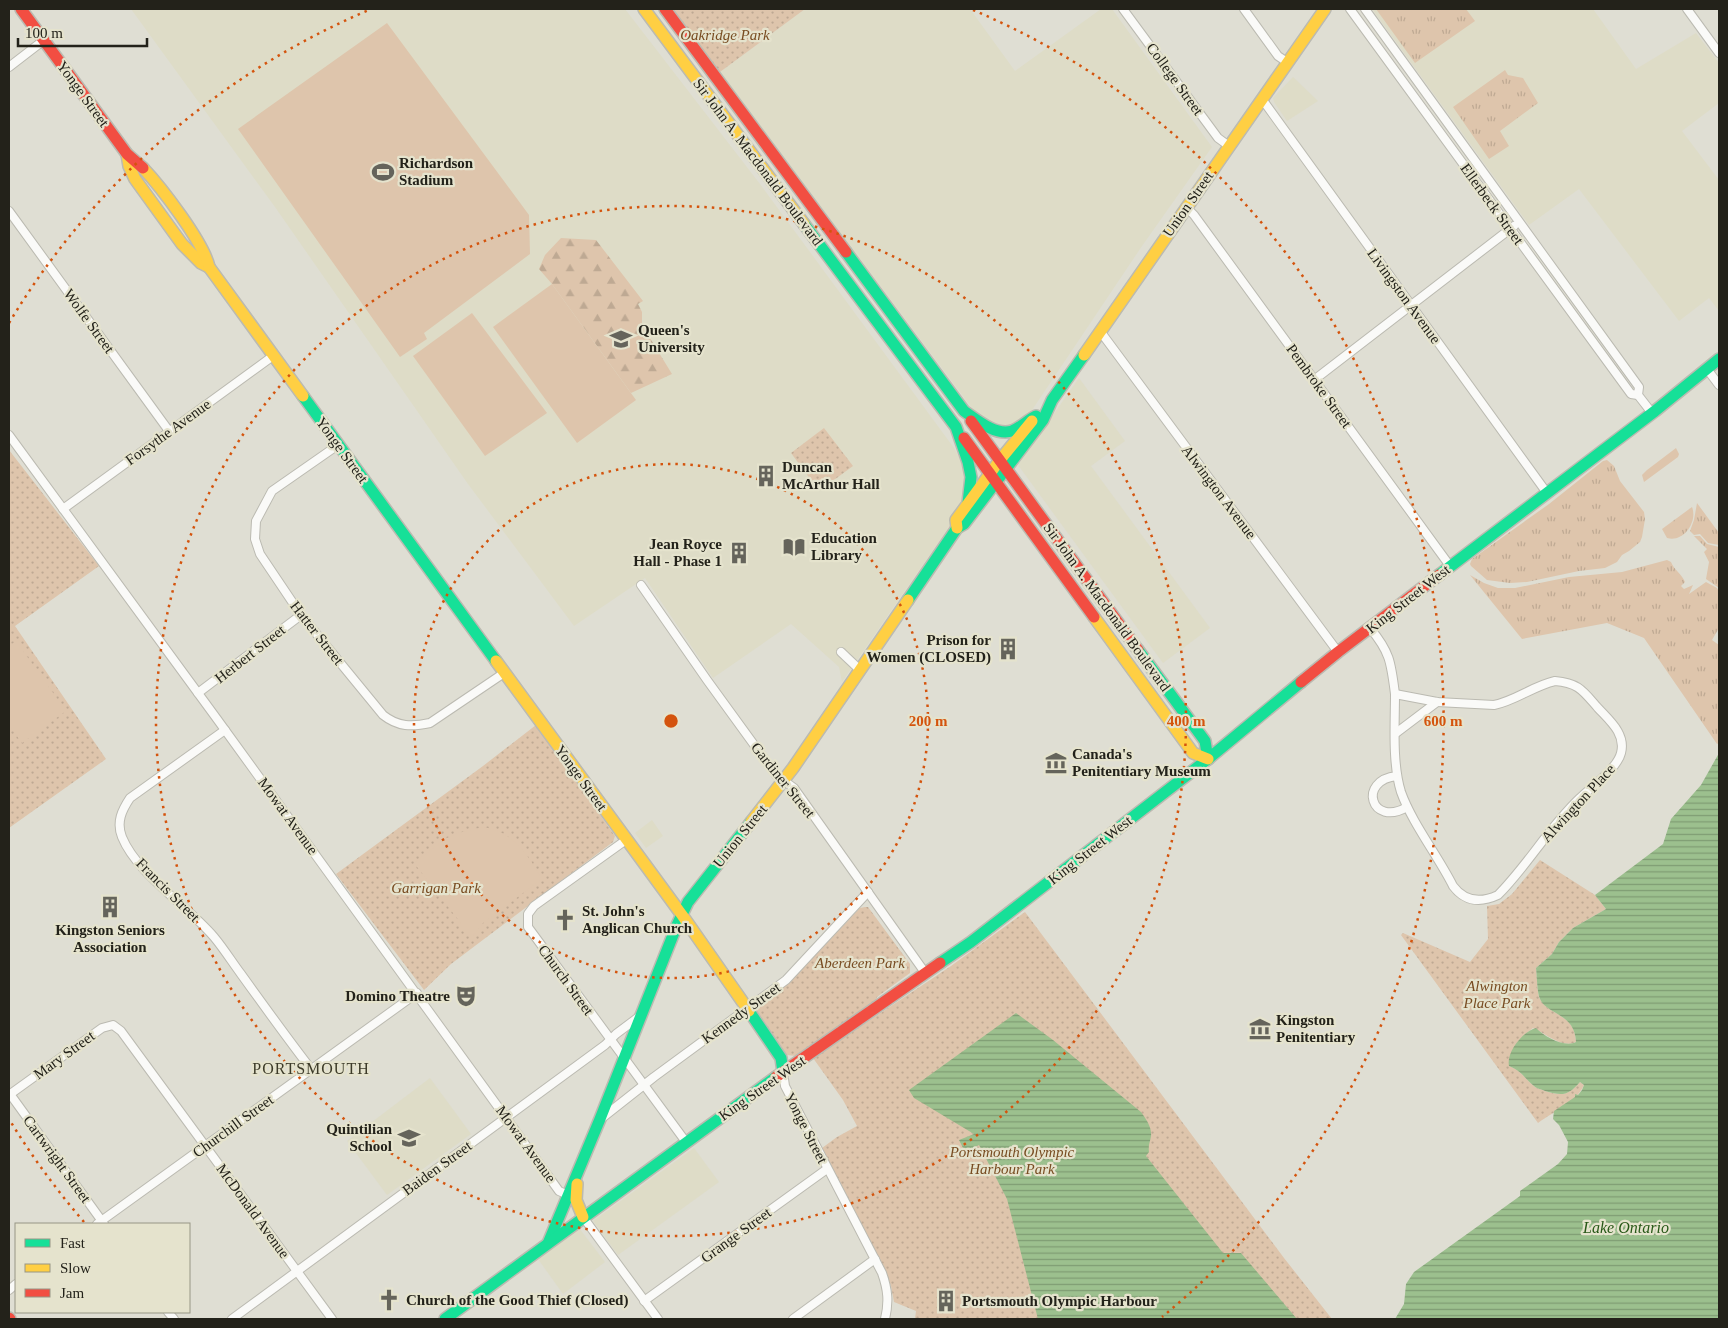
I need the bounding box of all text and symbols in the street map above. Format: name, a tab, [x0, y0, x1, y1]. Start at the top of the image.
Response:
scale bar	[18, 15, 146, 47]
text: 100 m	[25, 25, 63, 41]
park label: Oakridge Park	[680, 27, 770, 43]
street label: College Street	[1143, 40, 1207, 119]
street label: Yonge Street	[54, 58, 113, 131]
street label: Sir John A. Macdonald Boulevard	[690, 76, 826, 249]
place label: Richardson Stadium	[399, 155, 474, 188]
sports icon: Richardson Stadium	[370, 159, 396, 185]
street label: Ellerbeck Street	[1457, 160, 1527, 248]
street label: Union Street	[1160, 168, 1217, 240]
street label: Livingston Avenue	[1364, 245, 1444, 347]
street label: Wolfe Street	[60, 286, 118, 357]
place label: Queen's University	[638, 322, 705, 355]
school or university icon: Queen's University	[608, 326, 634, 352]
street label: Pembroke Street	[1283, 341, 1355, 432]
street label: Forsythe Avenue	[122, 396, 214, 468]
street label: Yonge Street	[313, 414, 372, 487]
street label: Alwington Avenue	[1179, 442, 1259, 542]
place label: Duncan McArthur Hall	[782, 459, 880, 492]
building icon: Duncan McArthur Hall	[753, 463, 779, 489]
street label: Sir John A. Macdonald Boulevard	[1040, 520, 1174, 695]
place label: Education Library	[811, 530, 878, 563]
library icon: Education Library	[781, 534, 807, 560]
place label: Jean Royce Hall - Phase 1	[633, 536, 722, 569]
building icon: Jean Royce Hall - Phase 1	[726, 540, 752, 566]
street label: King Street West	[1363, 561, 1454, 637]
street label: Hatter Street	[287, 598, 347, 669]
street label: Herbert Street	[212, 621, 289, 686]
place label: Prison for Women (CLOSED)	[866, 632, 991, 666]
building icon: Prison for Women (CLOSED)	[995, 636, 1021, 662]
centre of rings	[662, 712, 680, 730]
text: 200 m	[909, 713, 948, 729]
text: 400 m	[1167, 713, 1206, 729]
text: 600 m	[1424, 713, 1463, 729]
street label: Gardiner Street	[748, 739, 819, 821]
street label: Yonge Street	[552, 742, 611, 815]
place label: Canada's Penitentiary Museum	[1072, 746, 1211, 779]
museum icon: Canada's Penitentiary Museum	[1043, 750, 1069, 776]
street label: Alwington Place	[1538, 761, 1618, 845]
street label: Mowat Avenue	[255, 775, 321, 858]
street label: Union Street	[710, 801, 771, 871]
street label: King Street West	[1045, 812, 1136, 888]
street label: Francis Street	[133, 855, 204, 926]
park label: Garrigan Park	[391, 880, 481, 896]
building icon: Kingston Seniors Association	[97, 894, 123, 920]
place label: St. John's Anglican Church	[582, 903, 693, 936]
church icon: St. John's Anglican Church	[552, 907, 578, 933]
place label: Kingston Seniors Association	[55, 922, 165, 955]
street label: Church Street	[535, 942, 597, 1019]
park label: Aberdeen Park	[814, 955, 905, 971]
park label: Alwington Place Park	[1462, 978, 1531, 1011]
street label: Kennedy Street	[699, 979, 784, 1047]
theatre icon: Domino Theatre	[453, 983, 479, 1009]
place label: Domino Theatre	[345, 988, 450, 1004]
place label: Kingston Penitentiary	[1276, 1012, 1356, 1045]
museum icon: Kingston Penitentiary	[1247, 1016, 1273, 1042]
street label: Mary Street	[30, 1027, 98, 1082]
street label: King Street West	[716, 1052, 809, 1124]
district label: PORTSMOUTH	[252, 1060, 370, 1077]
street label: Yonge Street	[781, 1090, 831, 1167]
street label: Churchill Street	[190, 1091, 277, 1161]
street label: Mowat Avenue	[493, 1103, 559, 1186]
street label: Cartwright Street	[20, 1112, 94, 1206]
place label: Quintilian School	[326, 1121, 393, 1154]
school or university icon: Quintilian School	[396, 1125, 422, 1151]
street label: Baiden Street	[399, 1137, 475, 1198]
park label: Portsmouth Olympic Harbour Park	[949, 1144, 1075, 1177]
street label: McDonald Avenue	[213, 1161, 293, 1262]
street label: Grange Street	[698, 1204, 775, 1266]
water label: Lake Ontario	[1582, 1219, 1669, 1236]
legend	[15, 1223, 190, 1313]
text: Fast	[60, 1235, 86, 1251]
text: Slow	[60, 1260, 91, 1276]
text: Jam	[60, 1285, 84, 1301]
church icon: Church of the Good Thief (Closed)	[376, 1287, 402, 1313]
building icon: Portsmouth Olympic Harbour	[933, 1288, 959, 1314]
place label: Church of the Good Thief (Closed)	[406, 1292, 628, 1309]
place label: Portsmouth Olympic Harbour	[962, 1293, 1157, 1309]

